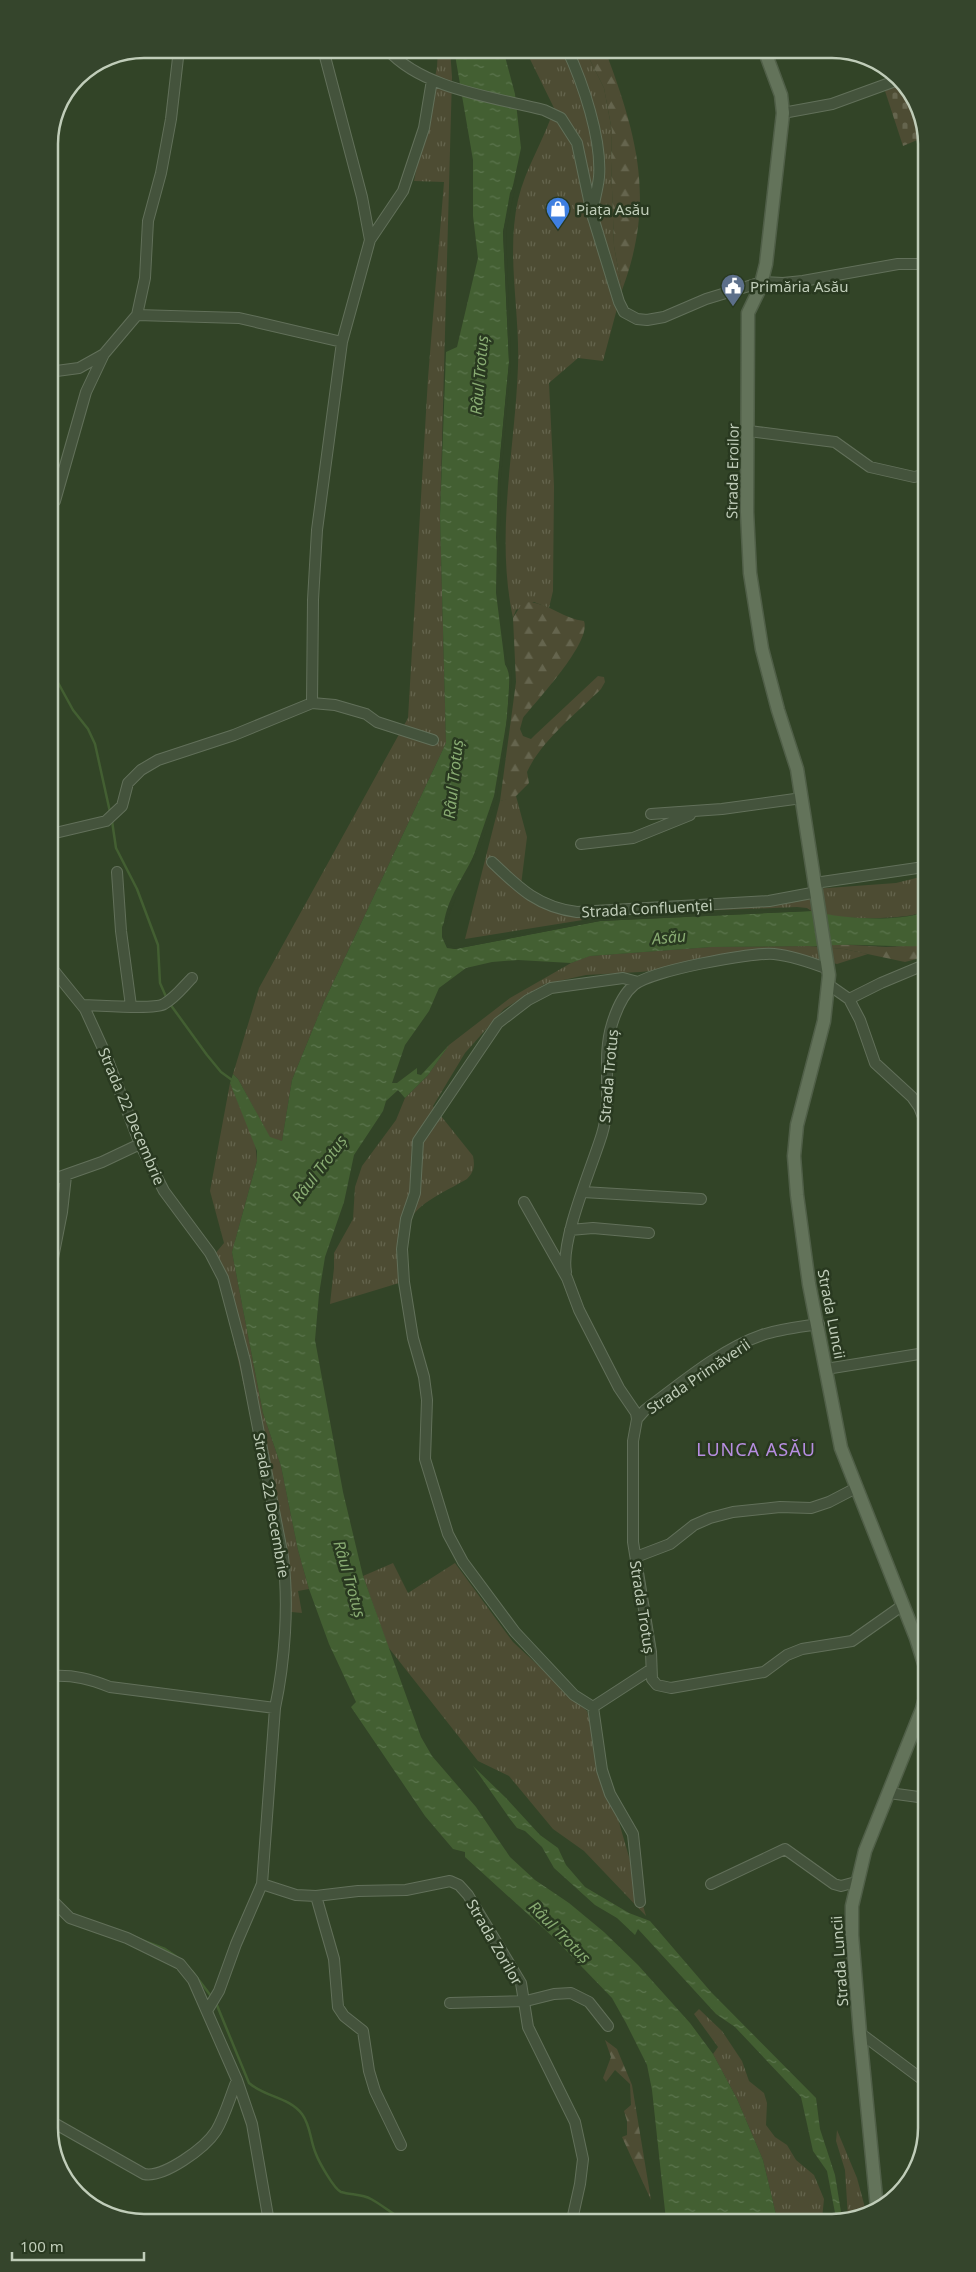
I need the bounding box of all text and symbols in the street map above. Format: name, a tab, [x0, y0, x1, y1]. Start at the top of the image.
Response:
shop icon: Piața Asău	[545, 196, 571, 230]
place label: Piața Asău	[576, 199, 650, 219]
public building icon: Primăria Asău	[720, 273, 746, 307]
place label: Primăria Asău	[750, 276, 848, 296]
water label: Râul Trotuș	[465, 334, 493, 416]
street label: Strada Eroilor	[721, 423, 743, 519]
water label: Râul Trotuș	[438, 738, 468, 820]
street label: Strada Confluenței	[581, 895, 713, 921]
water label: Asău	[650, 925, 687, 950]
street label: Strada Trotuș	[594, 1028, 622, 1124]
street label: Strada 22 Decembrie	[94, 1044, 170, 1188]
water label: Râul Trotuș	[286, 1131, 352, 1207]
street label: Strada Luncii	[814, 1268, 850, 1360]
street label: Strada Primăverii	[642, 1334, 754, 1418]
street label: Strada 22 Decembrie	[249, 1431, 295, 1579]
district label: LUNCA ASĂU	[696, 1437, 816, 1461]
water label: Râul Trotuș	[328, 1538, 372, 1620]
street label: Strada Trotuș	[626, 1559, 660, 1655]
street label: Strada Zorilor	[462, 1895, 528, 1989]
water label: Râul Trotuș	[524, 1896, 596, 1968]
street label: Strada Luncii	[826, 1915, 852, 2007]
scale bar	[12, 2230, 145, 2262]
text: 100 m	[20, 2236, 64, 2256]

